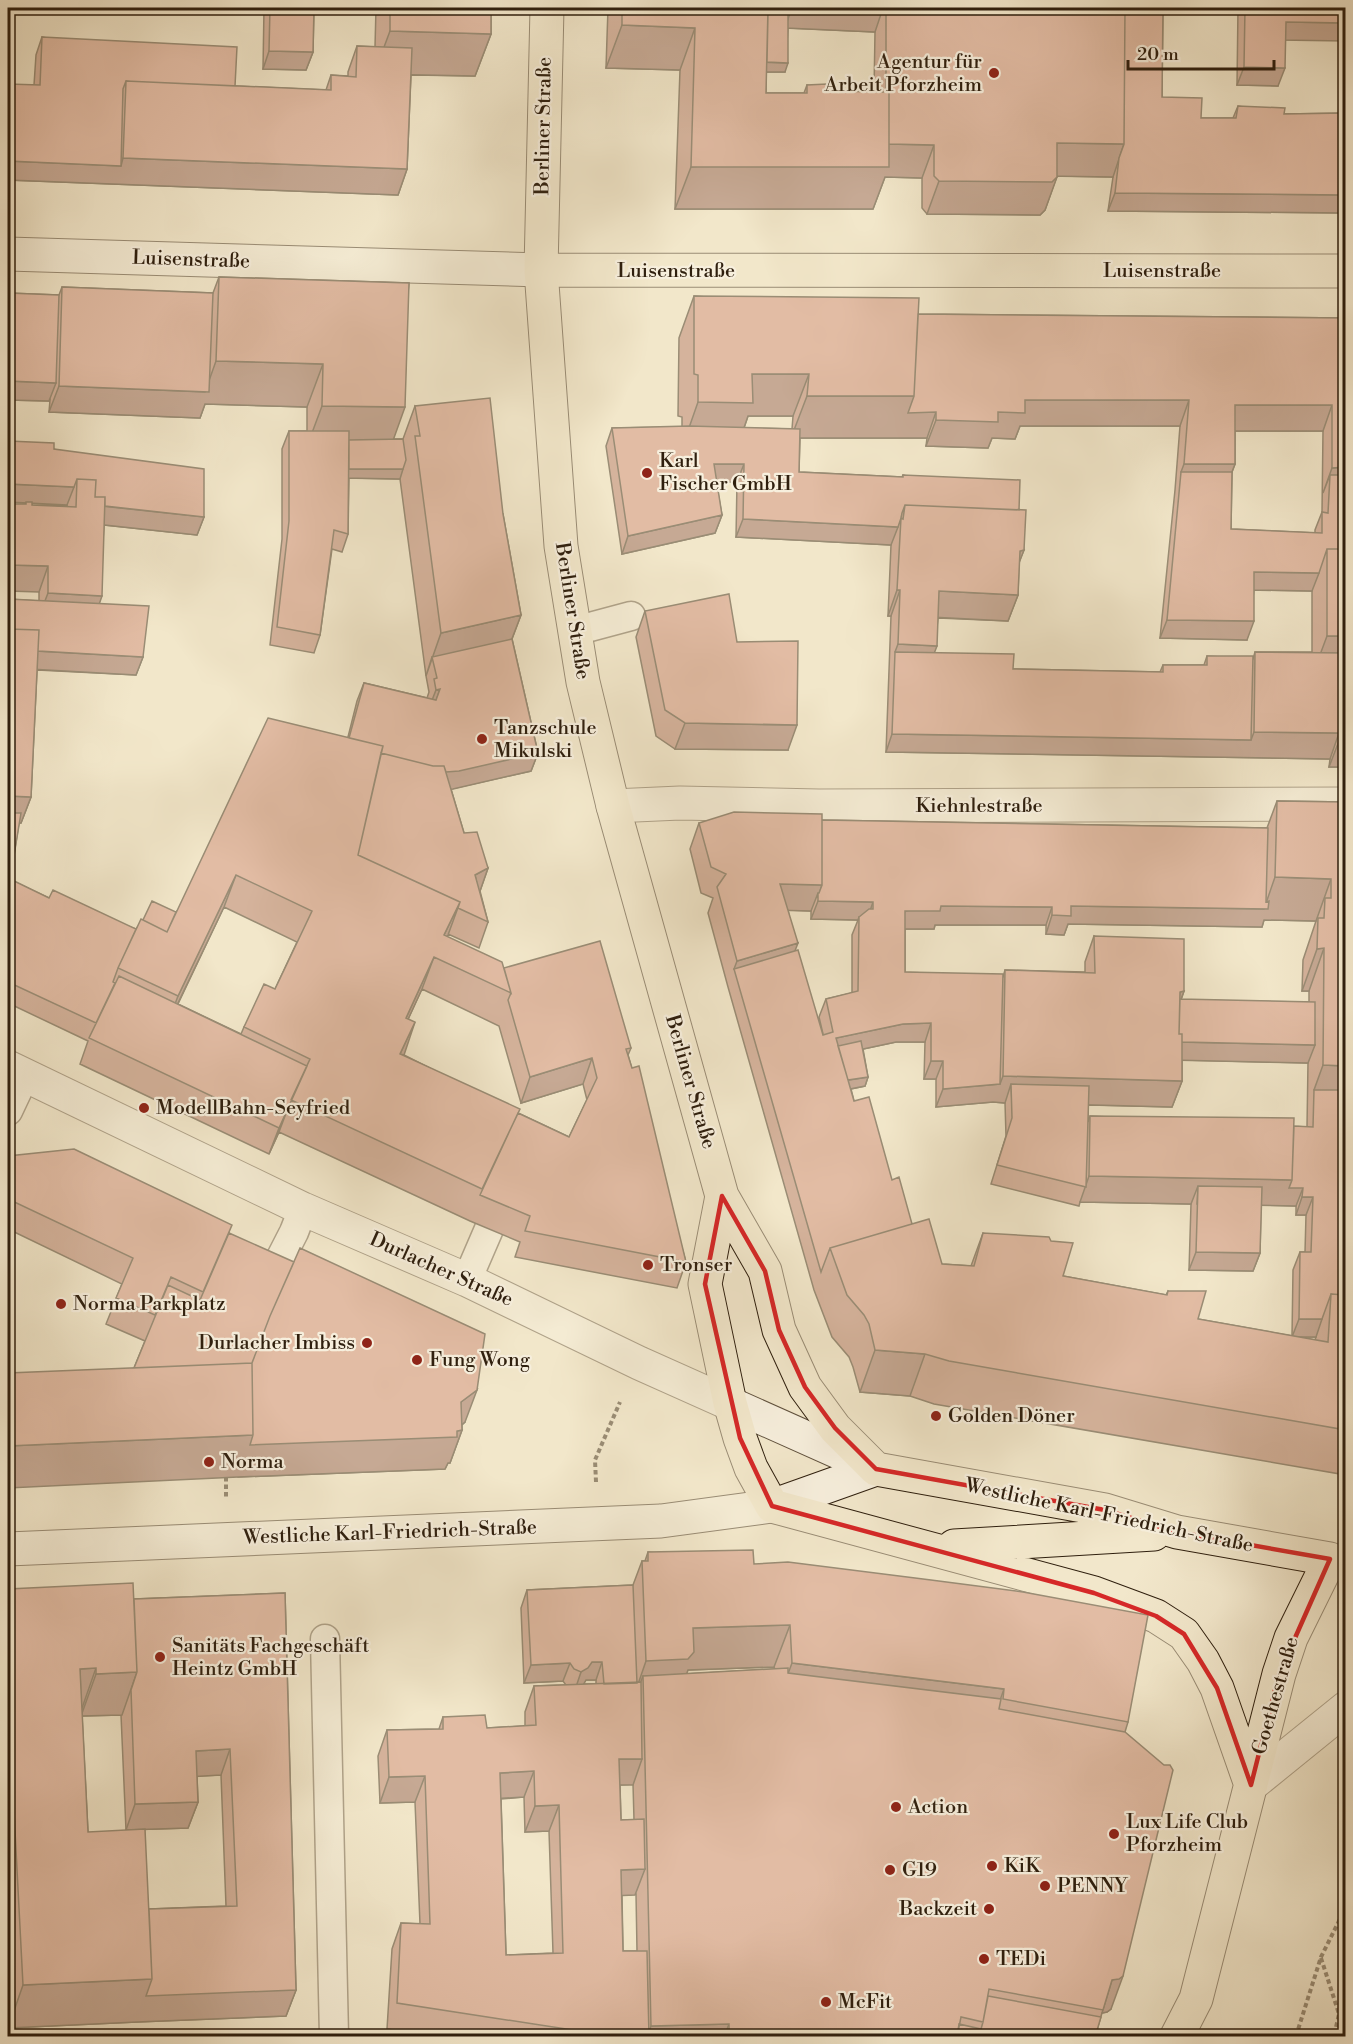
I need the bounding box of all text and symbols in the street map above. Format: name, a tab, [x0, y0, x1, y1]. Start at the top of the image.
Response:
scale bar	[1128, 33, 1274, 71]
text: 20 m	[1137, 43, 1179, 66]
place label: Agentur für Arbeit Pforzheim	[824, 50, 982, 98]
street label: Berliner Straße	[530, 57, 558, 196]
marker: Agentur für Arbeit Pforzheim	[987, 66, 1001, 80]
street label: Luisenstraße	[132, 245, 250, 275]
street label: Luisenstraße	[617, 259, 735, 284]
street label: Luisenstraße	[1103, 259, 1221, 284]
place label: Karl Fischer GmbH	[659, 449, 792, 497]
marker: Karl Fischer GmbH	[640, 466, 654, 480]
street label: Berliner Straße	[549, 540, 595, 681]
place label: Tanzschule Mikulski	[494, 716, 597, 764]
marker: Tanzschule Mikulski	[475, 732, 489, 746]
street label: Kiehnlestraße	[915, 794, 1043, 819]
street label: Berliner Straße	[659, 1011, 721, 1152]
place label: ModellBahn-Seyfried	[156, 1096, 351, 1121]
marker: ModellBahn-Seyfried	[137, 1101, 151, 1115]
street label: Durlacher Straße	[365, 1227, 517, 1313]
place label: Tronser	[660, 1253, 733, 1278]
marker: Tronser	[641, 1258, 655, 1272]
place label: Norma Parkplatz	[73, 1292, 226, 1317]
marker: Norma Parkplatz	[54, 1297, 68, 1311]
place label: Durlacher Imbiss	[198, 1331, 355, 1356]
marker: Durlacher Imbiss	[360, 1336, 374, 1350]
place label: Fung Wong	[429, 1348, 531, 1373]
marker: Fung Wong	[410, 1353, 424, 1367]
place label: Golden Döner	[948, 1404, 1075, 1429]
marker: Golden Döner	[929, 1409, 943, 1423]
place label: Norma	[221, 1450, 284, 1475]
marker: Norma	[202, 1455, 216, 1469]
street label: Westliche Karl-Friedrich-Straße	[962, 1473, 1255, 1559]
street label: Westliche Karl-Friedrich-Straße	[242, 1515, 537, 1551]
place label: Sanitäts Fachgeschäft Heintz GmbH	[172, 1634, 369, 1682]
street label: Goethestraße	[1247, 1634, 1305, 1758]
marker: Sanitäts Fachgeschäft Heintz GmbH	[153, 1650, 167, 1664]
place label: Action	[907, 1795, 968, 1820]
marker: Action	[889, 1800, 903, 1814]
place label: Lux Life Club Pforzheim	[1126, 1810, 1248, 1858]
marker: Lux Life Club Pforzheim	[1107, 1827, 1121, 1841]
place label: KiK	[1004, 1854, 1041, 1879]
place label: G19	[902, 1858, 937, 1883]
marker: KiK	[985, 1859, 999, 1873]
marker: G19	[883, 1863, 897, 1877]
place label: PENNY	[1057, 1874, 1128, 1899]
marker: PENNY	[1038, 1879, 1052, 1893]
place label: Backzeit	[898, 1897, 977, 1922]
marker: Backzeit	[982, 1902, 996, 1916]
place label: TEDi	[996, 1947, 1046, 1972]
marker: TEDi	[977, 1952, 991, 1966]
place label: McFit	[838, 1990, 892, 2015]
marker: McFit	[819, 1995, 833, 2009]

